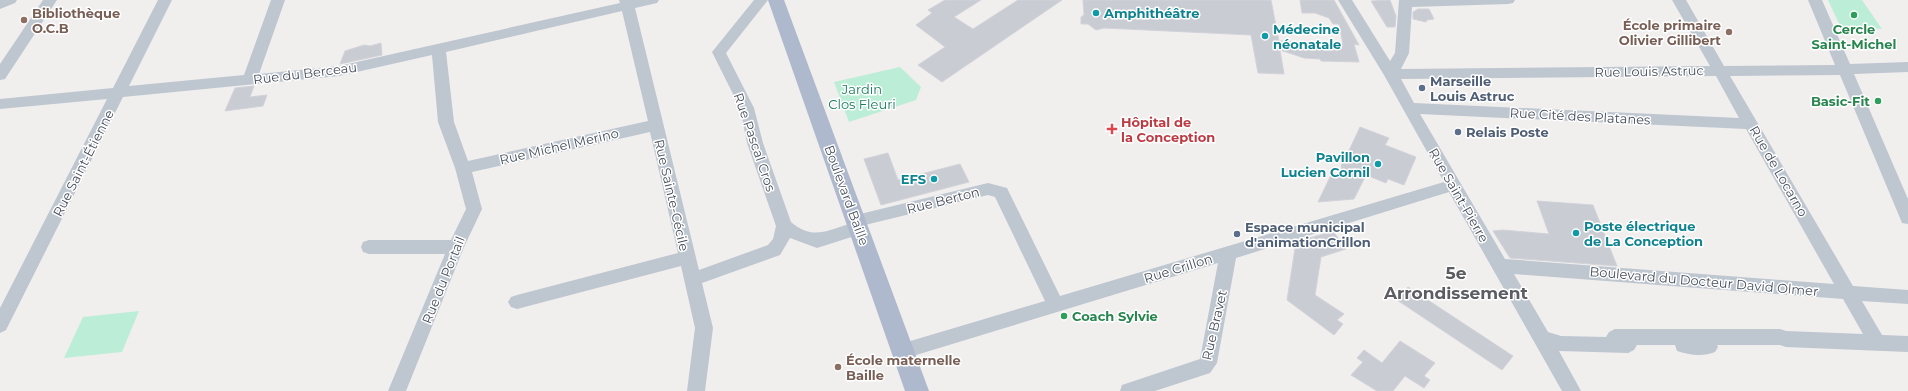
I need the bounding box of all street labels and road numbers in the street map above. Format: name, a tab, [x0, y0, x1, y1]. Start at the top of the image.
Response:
street label: Rue du Berceau	[252, 59, 358, 87]
street label: Rue Louis Astruc	[1594, 62, 1704, 80]
street label: Rue Pascal Cros	[731, 91, 779, 193]
street label: Rue Cité des Platanes	[1509, 104, 1651, 128]
street label: Rue Saint-Étienne	[49, 107, 117, 219]
street label: Rue de Locarno	[1747, 123, 1811, 219]
street label: Rue Michel Merino	[498, 124, 620, 168]
street label: Rue Sainte-Cécile	[651, 138, 693, 253]
street label: Boulevard Baille	[821, 143, 873, 247]
street label: Rue Saint-Pierre	[1426, 145, 1493, 245]
street label: Rue Berton	[905, 183, 981, 217]
street label: Rue du Portail	[418, 234, 468, 326]
street label: Rue Crillon	[1142, 250, 1214, 286]
street label: Boulevard du Docteur David Olmer	[1589, 263, 1819, 299]
street label: Rue Bravet	[1198, 288, 1230, 362]

